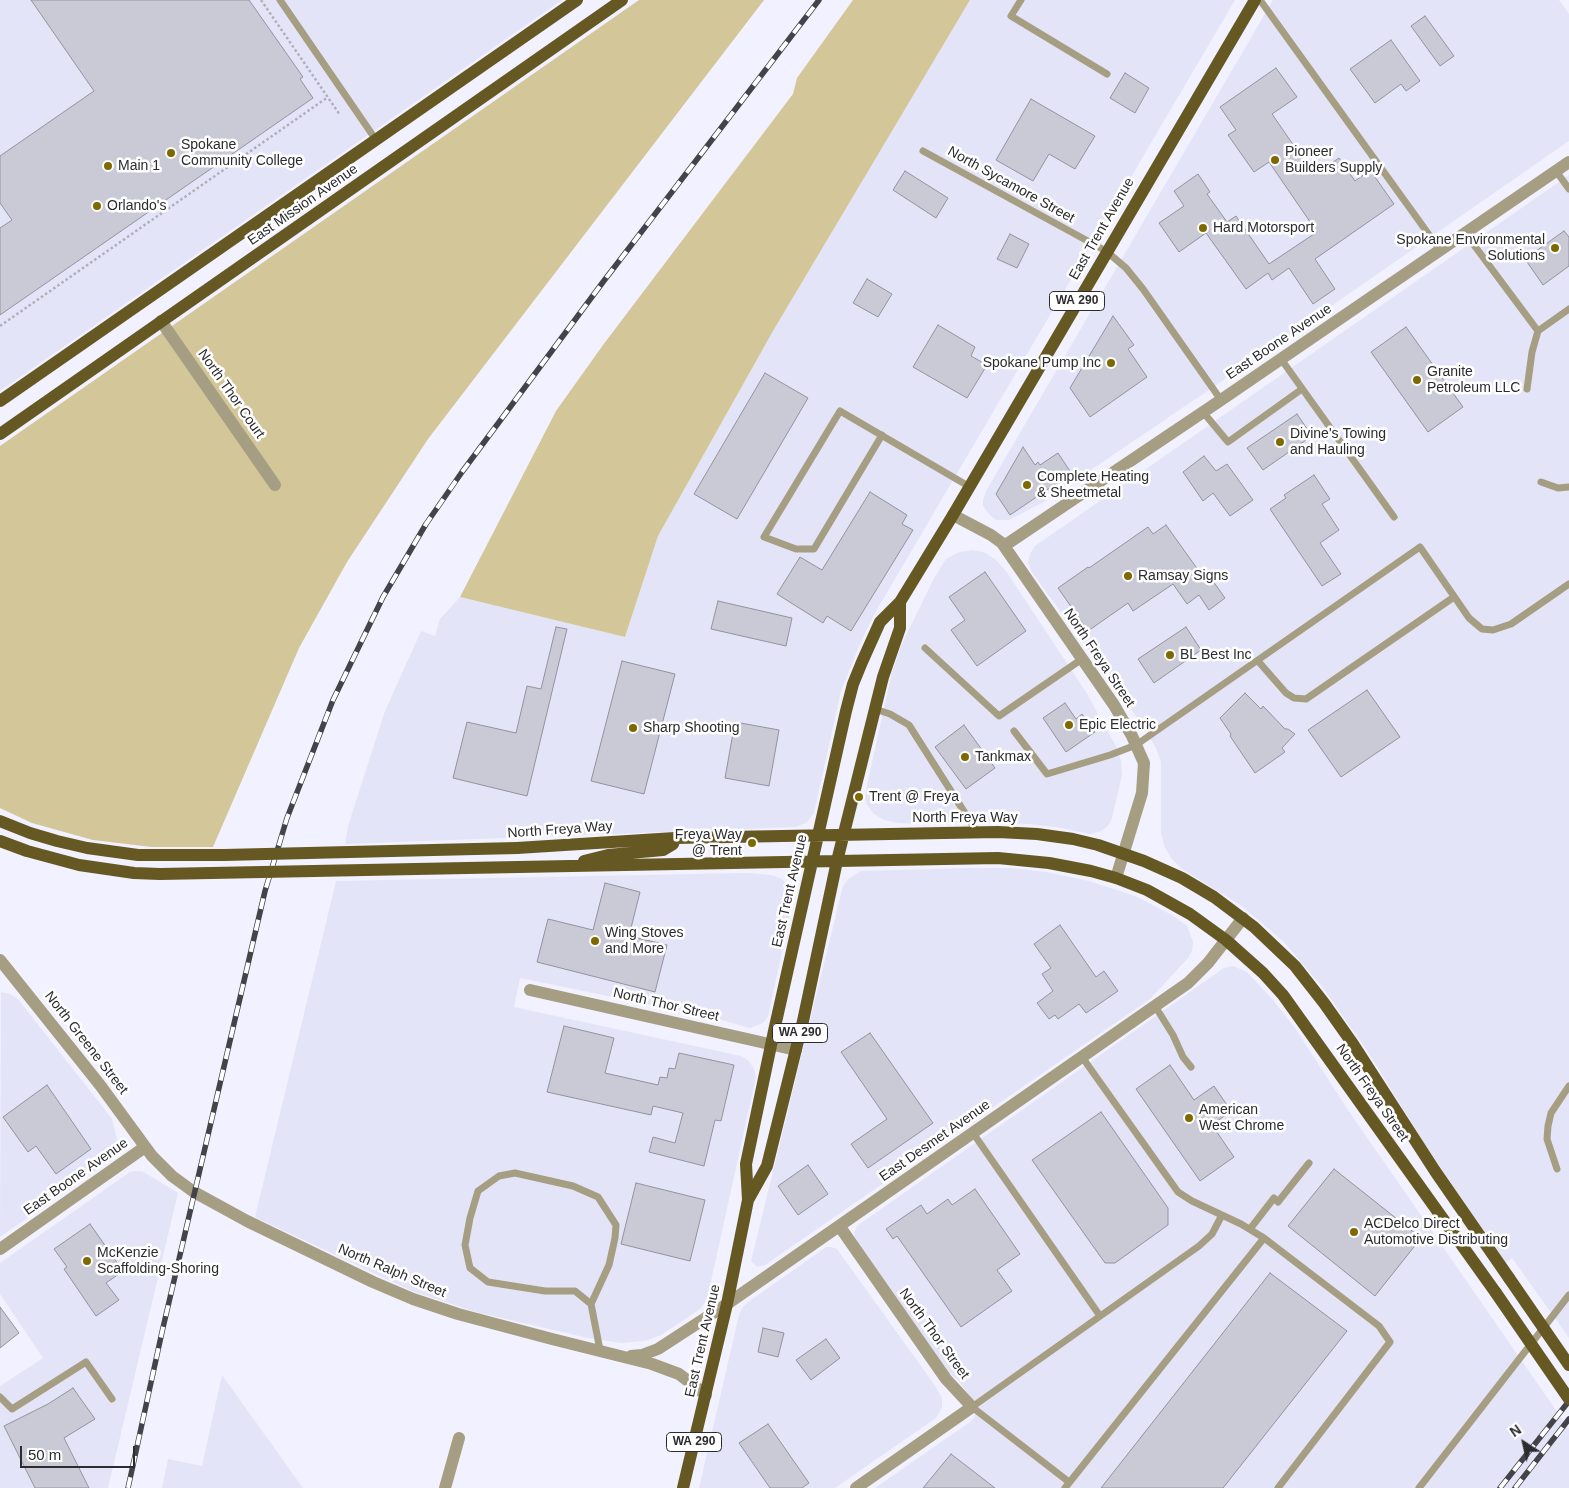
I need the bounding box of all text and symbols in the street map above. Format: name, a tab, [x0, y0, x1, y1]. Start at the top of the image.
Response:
place label: Spokane Community College	[181, 137, 303, 170]
street label: North Sycamore Street	[945, 143, 1077, 227]
place label: Pioneer Builders Supply	[1285, 144, 1382, 176]
marker: Spokane Community College	[165, 147, 177, 159]
marker: Pioneer Builders Supply	[1269, 154, 1281, 166]
place label: Main 1	[118, 158, 160, 174]
marker: Main 1	[102, 160, 114, 172]
street label: East Mission Avenue	[245, 161, 361, 249]
street label: East Trent Avenue	[1066, 175, 1138, 283]
place label: Orlando's	[107, 198, 166, 214]
marker: Orlando's	[91, 200, 103, 212]
place label: Hard Motorsport	[1213, 220, 1314, 236]
marker: Hard Motorsport	[1197, 222, 1209, 234]
place label: Spokane Environmental Solutions	[1396, 232, 1545, 264]
marker: Spokane Environmental Solutions	[1549, 242, 1561, 254]
road number: WA 290	[1050, 292, 1104, 310]
street label: East Boone Avenue	[1223, 301, 1335, 383]
street label: North Thor Court	[194, 346, 268, 442]
place label: Spokane Pump Inc	[983, 355, 1101, 371]
marker: Spokane Pump Inc	[1105, 357, 1117, 369]
place label: Granite Petroleum LLC	[1427, 364, 1520, 397]
marker: Granite Petroleum LLC	[1411, 374, 1423, 386]
place label: Divine's Towing and Hauling	[1290, 426, 1386, 458]
marker: Divine's Towing and Hauling	[1274, 436, 1286, 448]
place label: Complete Heating & Sheetmetal	[1037, 469, 1149, 502]
marker: Complete Heating & Sheetmetal	[1021, 479, 1033, 491]
place label: Ramsay Signs	[1138, 568, 1228, 584]
marker: Ramsay Signs	[1122, 570, 1134, 582]
street label: North Freya Street	[1060, 606, 1138, 710]
place label: BL Best Inc	[1180, 647, 1252, 663]
marker: BL Best Inc	[1164, 649, 1176, 661]
place label: Epic Electric	[1079, 717, 1156, 733]
marker: Epic Electric	[1063, 719, 1075, 731]
place label: Sharp Shooting	[643, 720, 740, 736]
marker: Sharp Shooting	[627, 722, 639, 734]
place label: Tankmax	[975, 749, 1031, 765]
marker: Tankmax	[959, 751, 971, 763]
place label: Trent @ Freya	[869, 789, 959, 805]
marker: Trent @ Freya	[853, 791, 865, 803]
street label: North Freya Way	[912, 810, 1018, 826]
street label: North Freya Way	[507, 818, 613, 842]
place label: Freya Way @ Trent	[675, 827, 742, 860]
street label: East Trent Avenue	[769, 833, 811, 949]
marker: Freya Way @ Trent	[746, 837, 758, 849]
place label: Wing Stoves and More	[605, 925, 684, 958]
marker: Wing Stoves and More	[589, 935, 601, 947]
street label: North Thor Street	[611, 985, 721, 1025]
street label: North Greene Street	[41, 988, 131, 1098]
road number: WA 290	[772, 1024, 828, 1042]
street label: North Freya Street	[1332, 1041, 1412, 1145]
street label: East Desmet Avenue	[876, 1096, 994, 1186]
place label: American West Chrome	[1199, 1102, 1284, 1134]
marker: American West Chrome	[1183, 1112, 1195, 1124]
street label: East Boone Avenue	[21, 1135, 131, 1219]
place label: ACDelco Direct Automotive Distributing	[1364, 1216, 1508, 1248]
marker: ACDelco Direct Automotive Distributing	[1348, 1226, 1360, 1238]
street label: North Ralph Street	[335, 1241, 449, 1301]
place label: McKenzie Scaffolding-Shoring	[97, 1245, 219, 1278]
marker: McKenzie Scaffolding-Shoring	[81, 1255, 93, 1267]
street label: East Trent Avenue	[682, 1283, 724, 1399]
street label: North Thor Street	[895, 1285, 973, 1383]
north arrow	[1499, 1418, 1549, 1468]
text: N	[1507, 1421, 1524, 1440]
road number: WA 290	[666, 1432, 722, 1451]
scale bar	[22, 1436, 138, 1468]
text: 50 m	[28, 1446, 61, 1463]

